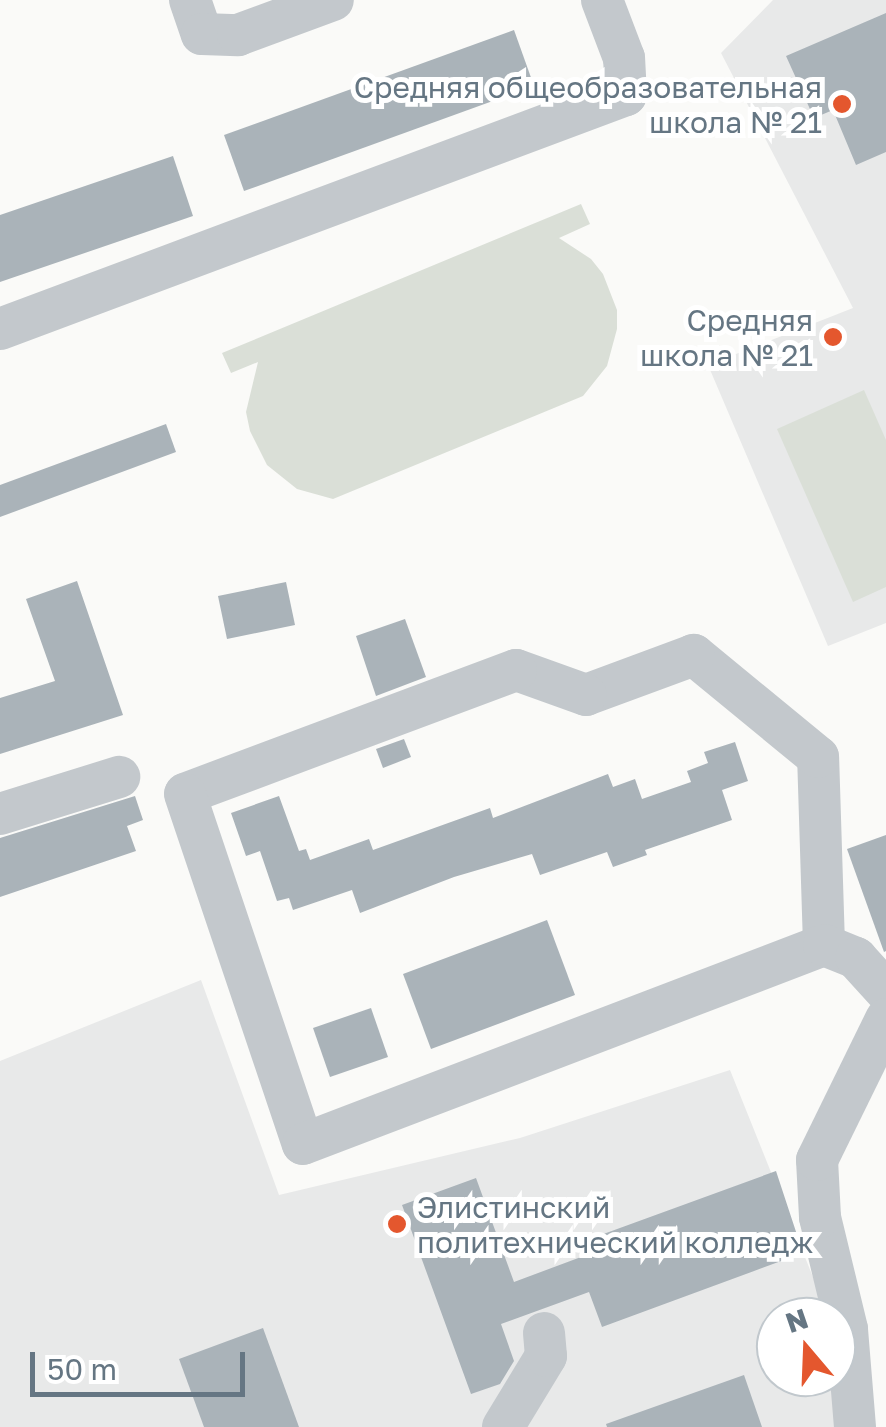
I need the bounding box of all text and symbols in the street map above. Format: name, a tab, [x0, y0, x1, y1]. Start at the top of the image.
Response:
place label: Средняя общеобразовательная школа № 21	[354, 69, 822, 140]
marker: Средняя общеобразовательная школа № 21	[831, 93, 853, 115]
place label: Средняя школа № 21	[640, 302, 813, 372]
marker: Средняя школа № 21	[822, 326, 844, 348]
place label: Элистинский политехнический колледж	[417, 1189, 814, 1260]
marker: Элистинский политехнический колледж	[386, 1213, 408, 1235]
north arrow	[756, 1297, 856, 1397]
text: N	[781, 1301, 812, 1339]
scale bar	[35, 1332, 250, 1394]
text: 50 m	[47, 1351, 117, 1387]

